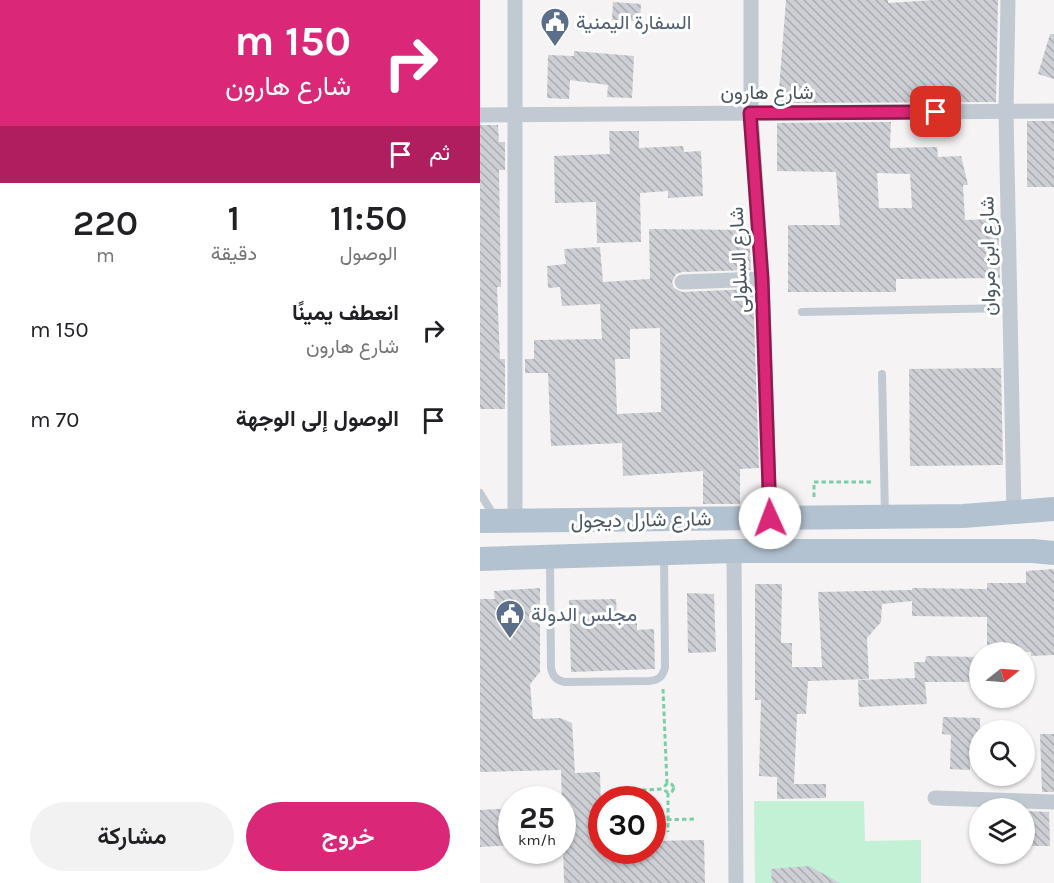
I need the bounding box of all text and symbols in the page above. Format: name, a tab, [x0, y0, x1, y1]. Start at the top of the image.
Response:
public building icon: السفارة اليمنية	[539, 6, 571, 48]
place label: السفارة اليمنية	[576, 11, 691, 35]
text: 150 m	[235, 16, 351, 66]
icon: right	[372, 24, 450, 102]
text: شارع هارون	[225, 70, 351, 102]
street label: شارع هارون	[720, 81, 814, 106]
pin	[910, 86, 961, 137]
icon: arrive	[919, 95, 952, 128]
icon: arrive	[384, 138, 417, 171]
text: ثم	[429, 140, 450, 166]
street label: شارع ابن مروان	[975, 196, 1003, 316]
text: 1	[228, 197, 240, 239]
text: 11:50	[330, 197, 407, 239]
text: 220	[73, 202, 138, 244]
street label: شارع السلولى	[725, 206, 755, 314]
text: دقيقة	[211, 242, 257, 265]
text: الوصول	[340, 242, 397, 265]
text: m	[96, 244, 115, 267]
text: انعطف يمينًا	[292, 300, 399, 326]
icon: right	[417, 314, 450, 347]
text: 150 m	[30, 317, 89, 343]
text: شارع هارون	[306, 335, 399, 358]
icon: arrive	[417, 404, 450, 437]
text: الوصول إلى الوجهة	[236, 406, 399, 432]
text: 70 m	[30, 407, 79, 433]
position arrow	[738, 486, 802, 550]
street label: شارع شارل ديجول	[570, 507, 712, 535]
public building icon: مجلس الدولة	[494, 598, 526, 640]
place label: مجلس الدولة	[531, 603, 637, 627]
north arrow	[969, 642, 1035, 708]
map controls	[969, 642, 1035, 864]
button: search	[969, 720, 1035, 786]
speed limit sign: 30	[588, 786, 666, 864]
button: layers	[969, 798, 1035, 864]
text: 25	[519, 800, 555, 836]
button: مشاركة	[30, 802, 234, 871]
button: خروج	[246, 802, 450, 871]
text: km/h	[518, 831, 556, 849]

